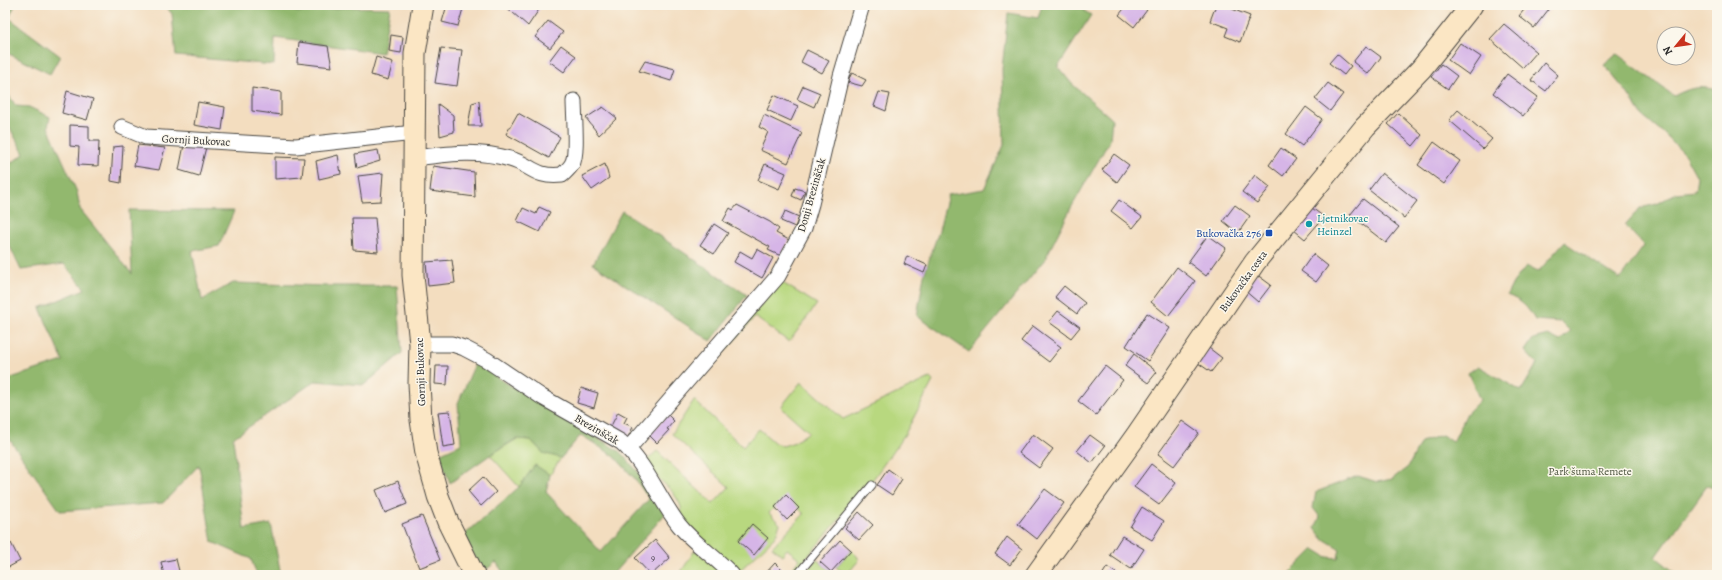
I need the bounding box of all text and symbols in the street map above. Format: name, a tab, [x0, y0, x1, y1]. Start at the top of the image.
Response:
north arrow	[1656, 26, 1696, 66]
text: N	[1659, 43, 1676, 58]
street label: Gornji Bukovac	[161, 131, 231, 150]
street label: Donji Brezinščak	[794, 156, 829, 234]
place label: Ljetnikovac Heinzel	[1317, 211, 1368, 239]
marker: Ljetnikovac Heinzel	[1304, 219, 1314, 229]
place label: Bukovačka 276	[1196, 226, 1261, 241]
marker: Bukovačka 276	[1264, 228, 1274, 238]
street label: Bukovačka cesta	[1216, 247, 1271, 315]
street label: Gornji Bukovac	[412, 337, 429, 406]
street label: Brezinščak	[572, 411, 622, 449]
park label: Park šuma Remete	[1548, 464, 1632, 479]
house number: 9	[651, 552, 655, 564]

